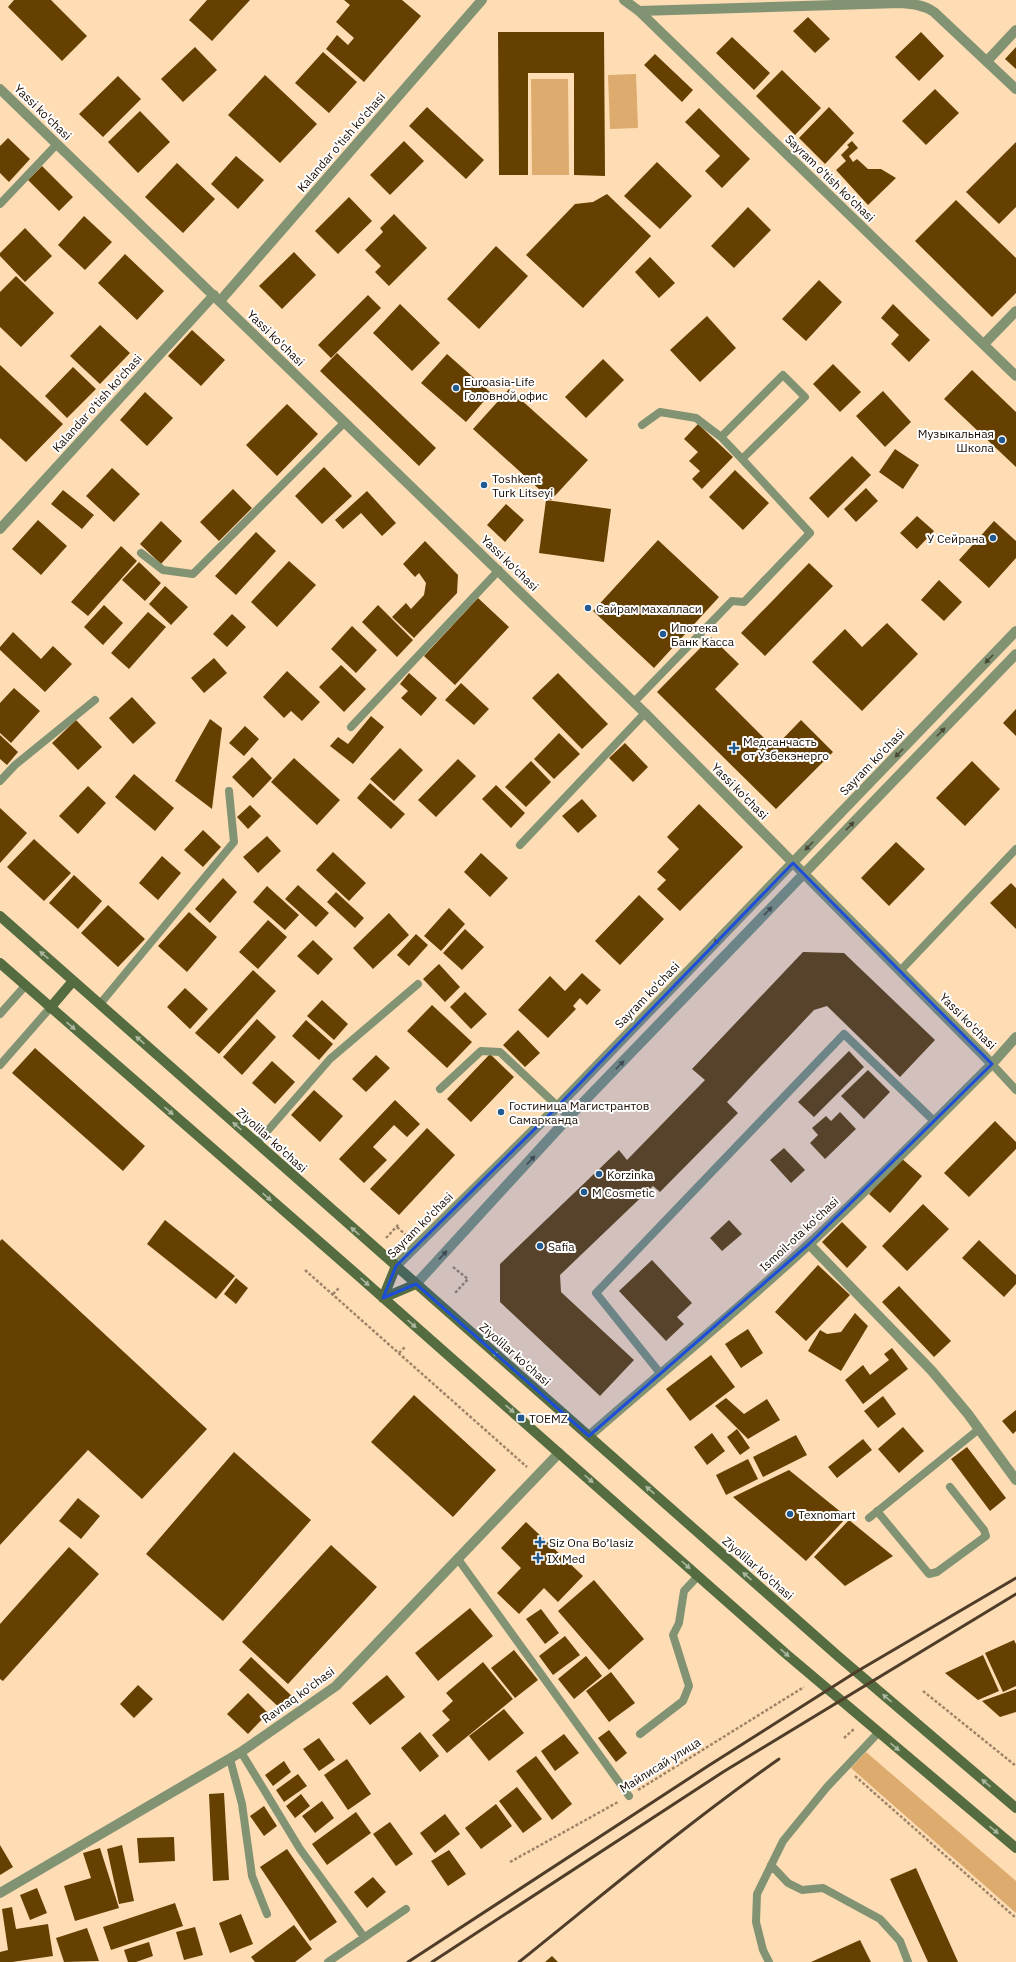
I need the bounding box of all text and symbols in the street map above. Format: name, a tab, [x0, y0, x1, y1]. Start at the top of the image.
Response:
street label: Yassi ko'chasi	[11, 81, 75, 143]
street label: Kalandar o'tish ko'chasi	[294, 89, 388, 195]
street label: Sayram o'tish ko'chasi	[782, 131, 878, 225]
street label: Yassi ko'chasi	[244, 307, 308, 369]
street label: Kalandar o'tish ko'chasi	[49, 351, 145, 455]
place label: Euroasia-Life Головной офис	[464, 374, 548, 403]
marker: Euroasia-Life Головной офис	[451, 383, 461, 393]
place label: Музыкальная Школа	[918, 426, 995, 455]
marker: Музыкальная Школа	[997, 435, 1007, 445]
place label: Toshkent Turk Litseyi	[492, 471, 553, 500]
marker: Toshkent Turk Litseyi	[479, 480, 489, 490]
place label: У Сейрана	[927, 531, 986, 546]
street label: Yassi ko'chasi	[478, 532, 542, 594]
marker: У Сейрана	[988, 533, 998, 543]
place label: Сайрам махалласи	[596, 601, 702, 616]
marker: Сайрам махалласи	[583, 603, 593, 613]
place label: Ипотека Банк Касса	[671, 620, 735, 649]
marker: Ипотека Банк Касса	[658, 629, 668, 639]
one-way arrow	[984, 654, 994, 664]
street label: Sayram ko'chasi	[836, 726, 908, 798]
one-way arrow	[936, 727, 945, 737]
place label: Медсанчасть от Узбекэнерго	[743, 734, 829, 763]
marker: Медсанчасть от Узбекэнерго	[728, 742, 740, 754]
one-way arrow	[894, 748, 904, 758]
street label: Yassi ko'chasi	[709, 760, 771, 822]
one-way arrow	[846, 821, 855, 831]
one-way arrow	[804, 841, 813, 851]
one-way arrow	[763, 906, 773, 916]
one-way arrow	[714, 935, 723, 945]
one-way arrow	[39, 951, 49, 960]
street label: Sayram ko'chasi	[611, 959, 683, 1031]
street label: Yassi ko'chasi	[937, 990, 999, 1052]
one-way arrow	[66, 1021, 76, 1031]
one-way arrow	[134, 1035, 145, 1044]
one-way arrow	[615, 1060, 625, 1070]
place label: Гостиница Магистрантов Самарканда	[509, 1098, 649, 1127]
street label: Ziyolilar ko'chasi	[234, 1105, 310, 1175]
one-way arrow	[164, 1107, 175, 1116]
marker: Гостиница Магистрантов Самарканда	[496, 1107, 506, 1117]
one-way arrow	[232, 1121, 242, 1130]
one-way arrow	[526, 1154, 535, 1165]
place label: Korzinka	[607, 1167, 654, 1182]
marker: Korzinka	[594, 1169, 604, 1179]
place label: M Cosmetic	[592, 1185, 655, 1200]
marker: M Cosmetic	[579, 1187, 589, 1197]
street label: Sayram ko'chasi	[384, 1189, 456, 1261]
one-way arrow	[262, 1192, 273, 1201]
street label: Ismoil-ota ko'chasi	[756, 1194, 842, 1274]
one-way arrow	[350, 1226, 360, 1235]
place label: Safia	[548, 1239, 575, 1254]
marker: Safia	[535, 1241, 545, 1251]
one-way arrow	[438, 1250, 447, 1260]
one-way arrow	[361, 1277, 370, 1286]
one-way arrow	[407, 1319, 417, 1328]
street label: Ziyolilar ko'chasi	[476, 1319, 554, 1389]
one-way arrow	[492, 1350, 502, 1360]
one-way arrow	[505, 1405, 515, 1414]
place label: TOEMZ	[529, 1411, 568, 1426]
marker: TOEMZ	[516, 1413, 526, 1423]
one-way arrow	[584, 1474, 593, 1483]
one-way arrow	[645, 1486, 654, 1495]
place label: Texnomart	[798, 1507, 856, 1522]
marker: Texnomart	[785, 1509, 795, 1519]
street label: Ziyolilar ko'chasi	[719, 1533, 797, 1603]
place label: Siz Ona Bo’lasiz	[549, 1535, 634, 1550]
marker: Siz Ona Bo’lasiz	[534, 1536, 546, 1548]
place label: IX Med	[547, 1551, 585, 1566]
marker: IX Med	[532, 1552, 544, 1564]
one-way arrow	[681, 1561, 691, 1570]
one-way arrow	[742, 1571, 752, 1581]
one-way arrow	[780, 1649, 791, 1658]
street label: Ravnaq ko'chasi	[259, 1664, 337, 1726]
one-way arrow	[882, 1694, 893, 1703]
street label: Майлисай улица	[617, 1734, 704, 1796]
one-way arrow	[889, 1742, 900, 1751]
one-way arrow	[981, 1778, 992, 1787]
one-way arrow	[989, 1826, 1000, 1835]

